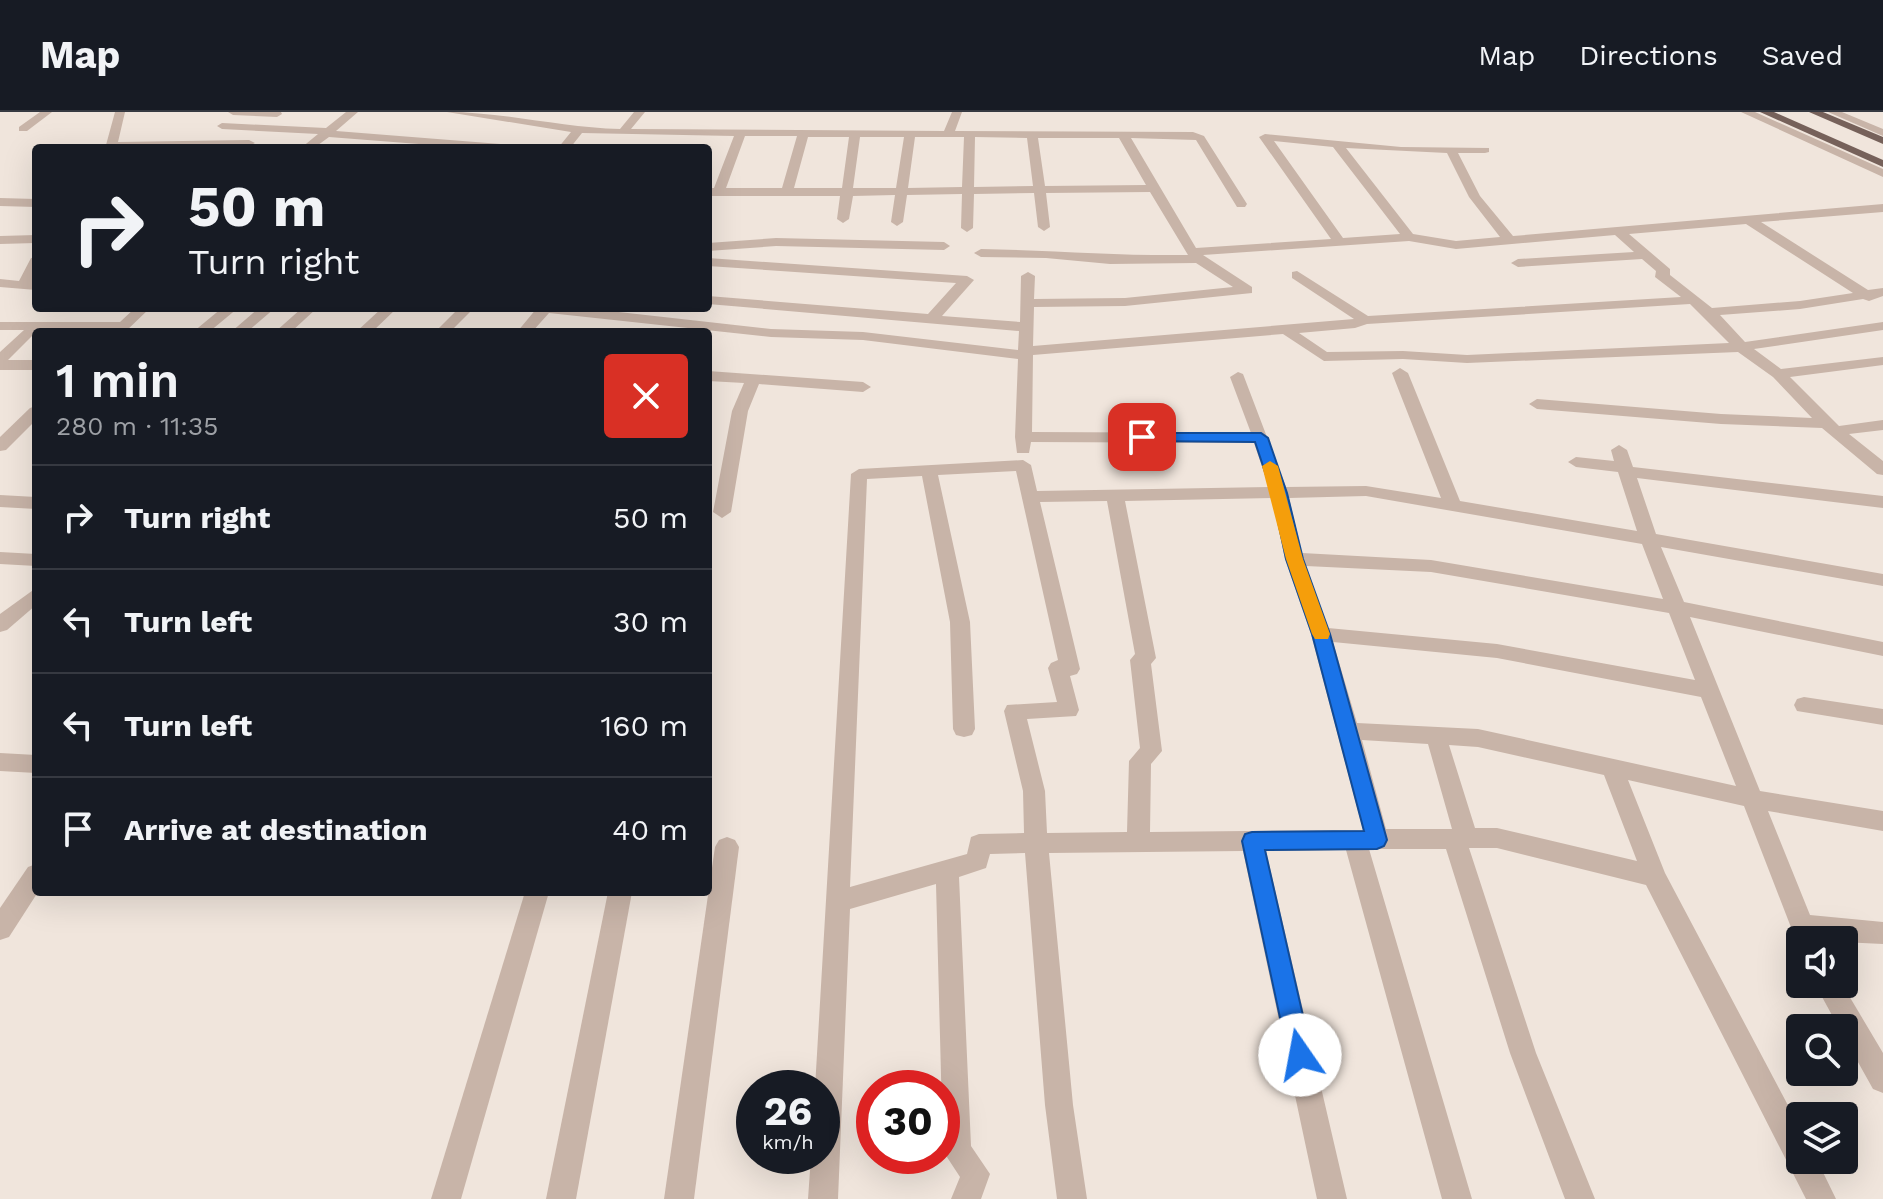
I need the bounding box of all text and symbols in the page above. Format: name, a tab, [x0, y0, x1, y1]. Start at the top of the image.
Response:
text: Map	[40, 33, 120, 77]
text: Map	[1478, 39, 1535, 72]
text: Directions	[1579, 39, 1718, 72]
text: Saved	[1762, 39, 1843, 72]
text: 50 m	[188, 174, 325, 240]
icon: right	[56, 176, 160, 280]
text: Turn right	[188, 241, 359, 283]
text: 1 min	[56, 352, 179, 409]
button: close	[604, 354, 688, 438]
pin	[1108, 403, 1176, 471]
text: 280 m · 11:35	[56, 411, 218, 441]
icon: arrive	[1120, 415, 1164, 459]
icon: right	[56, 495, 100, 539]
text: Turn right	[124, 500, 270, 535]
text: 50 m	[613, 500, 688, 535]
icon: left	[56, 599, 100, 643]
text: Turn left	[124, 604, 252, 639]
text: 30 m	[613, 604, 688, 639]
icon: left	[56, 703, 100, 747]
text: Turn left	[124, 708, 252, 743]
text: 160 m	[601, 708, 688, 743]
icon: arrive	[56, 807, 100, 851]
text: Arrive at destination	[124, 812, 428, 847]
text: 40 m	[612, 812, 688, 847]
map controls	[1786, 926, 1858, 1174]
button: sound	[1786, 926, 1858, 998]
position arrow	[1258, 1013, 1342, 1097]
button: search	[1786, 1014, 1858, 1086]
speed limit sign: 30	[856, 1070, 960, 1174]
text: 26	[764, 1088, 812, 1135]
button: layers	[1786, 1102, 1858, 1174]
text: km/h	[762, 1130, 814, 1154]

